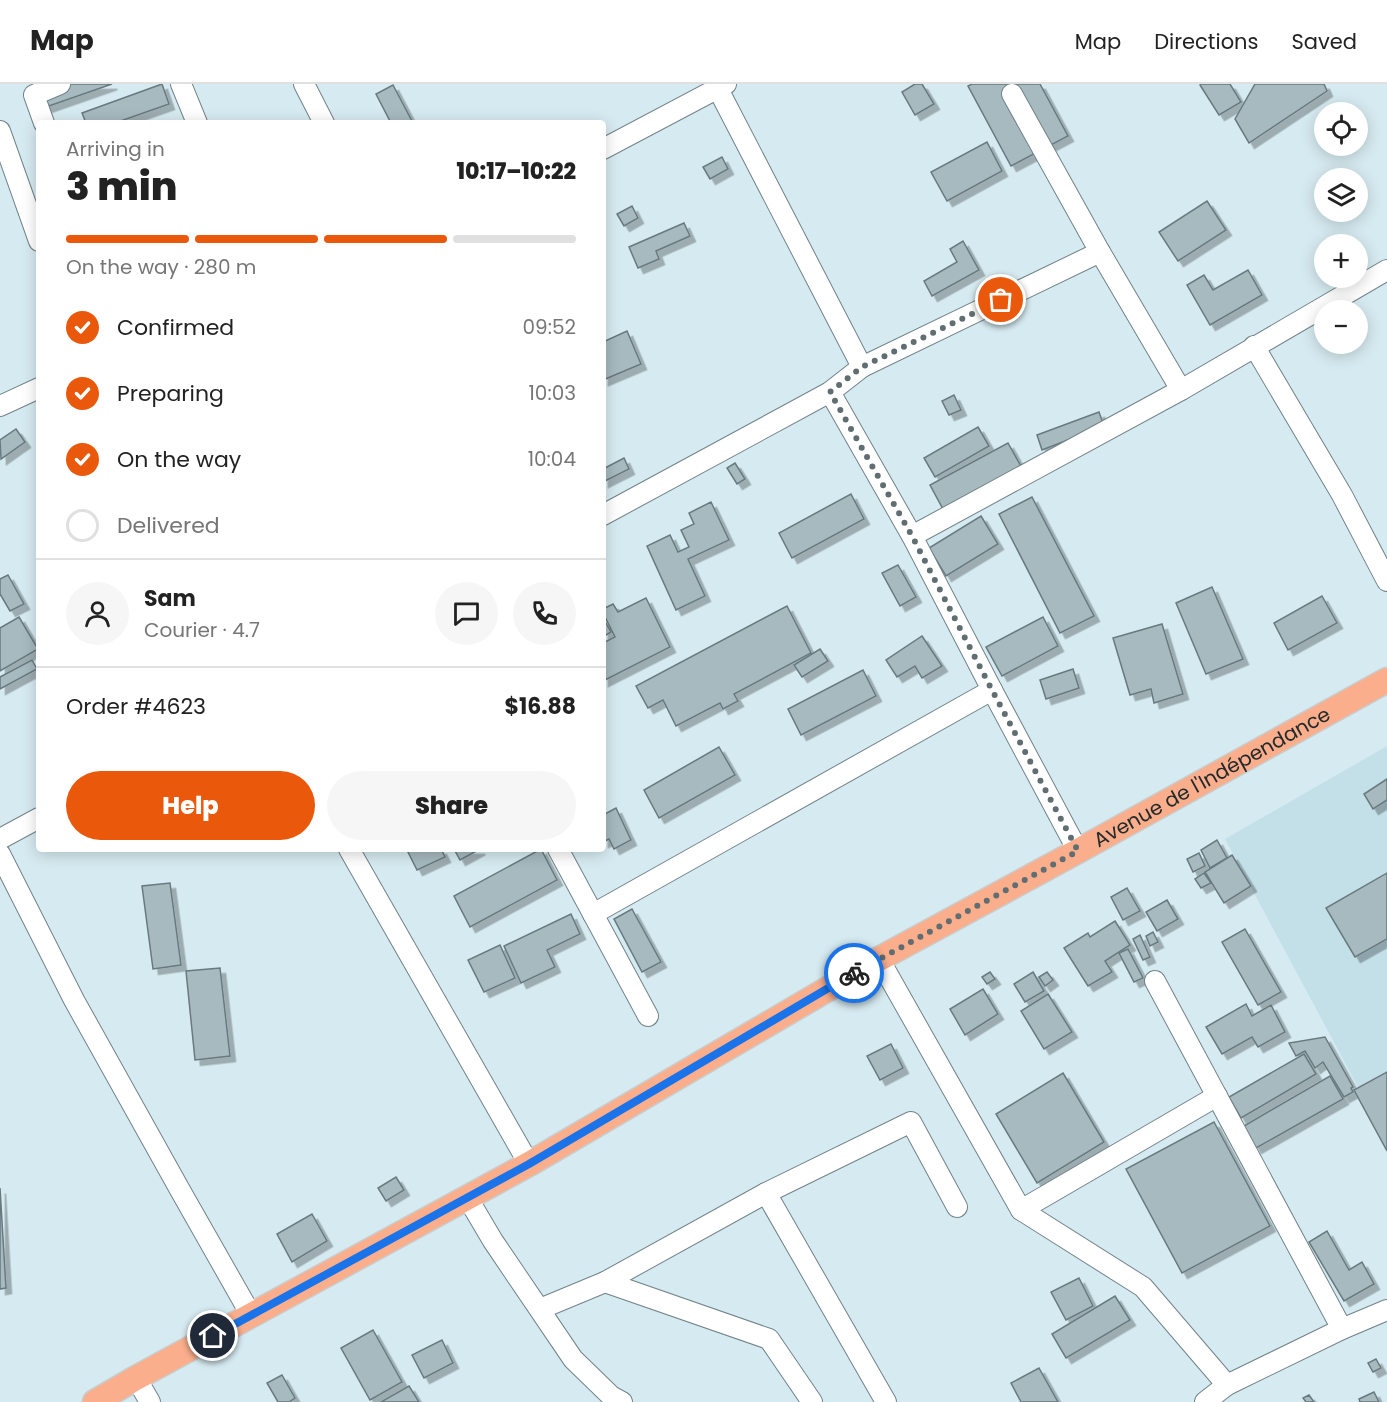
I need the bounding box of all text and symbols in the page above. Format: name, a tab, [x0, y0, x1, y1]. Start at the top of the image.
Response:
text: Map	[30, 21, 94, 60]
text: Map	[1075, 27, 1121, 56]
text: Directions	[1154, 27, 1258, 56]
text: Saved	[1291, 27, 1357, 56]
map controls	[1314, 102, 1368, 354]
button: locate	[1314, 102, 1368, 156]
text: Arriving in	[66, 135, 165, 163]
text: 10:17–10:22	[457, 156, 576, 187]
text: 3 min	[66, 159, 178, 214]
button: layers	[1314, 168, 1368, 222]
button: +	[1314, 234, 1368, 288]
text: On the way · 280 m	[66, 253, 256, 281]
pin	[975, 274, 1026, 325]
icon: bag	[984, 283, 1017, 316]
button: −	[1314, 300, 1368, 354]
icon: check	[66, 311, 99, 344]
text: Confirmed	[117, 312, 234, 343]
text: 09:52	[523, 313, 576, 341]
icon: check	[66, 377, 99, 410]
text: Preparing	[117, 378, 224, 409]
text: 10:03	[528, 379, 576, 407]
icon: check	[66, 443, 99, 476]
text: On the way	[117, 444, 241, 475]
text: 10:04	[528, 445, 576, 473]
text: Delivered	[117, 510, 220, 541]
button: person	[66, 582, 129, 645]
button: chat	[435, 582, 498, 645]
button: phone	[513, 582, 576, 645]
text: Sam	[144, 583, 196, 614]
text: Courier · 4.7	[144, 616, 260, 644]
text: Order #4623	[66, 691, 206, 722]
text: $16.88	[505, 691, 576, 722]
street label: Avenue de l'Indépendance	[1088, 700, 1335, 854]
button: Help	[66, 771, 315, 840]
button: Share	[327, 771, 576, 840]
courier	[824, 943, 884, 1003]
icon: bike	[838, 957, 871, 990]
pin	[187, 1310, 238, 1361]
icon: home	[196, 1319, 229, 1352]

